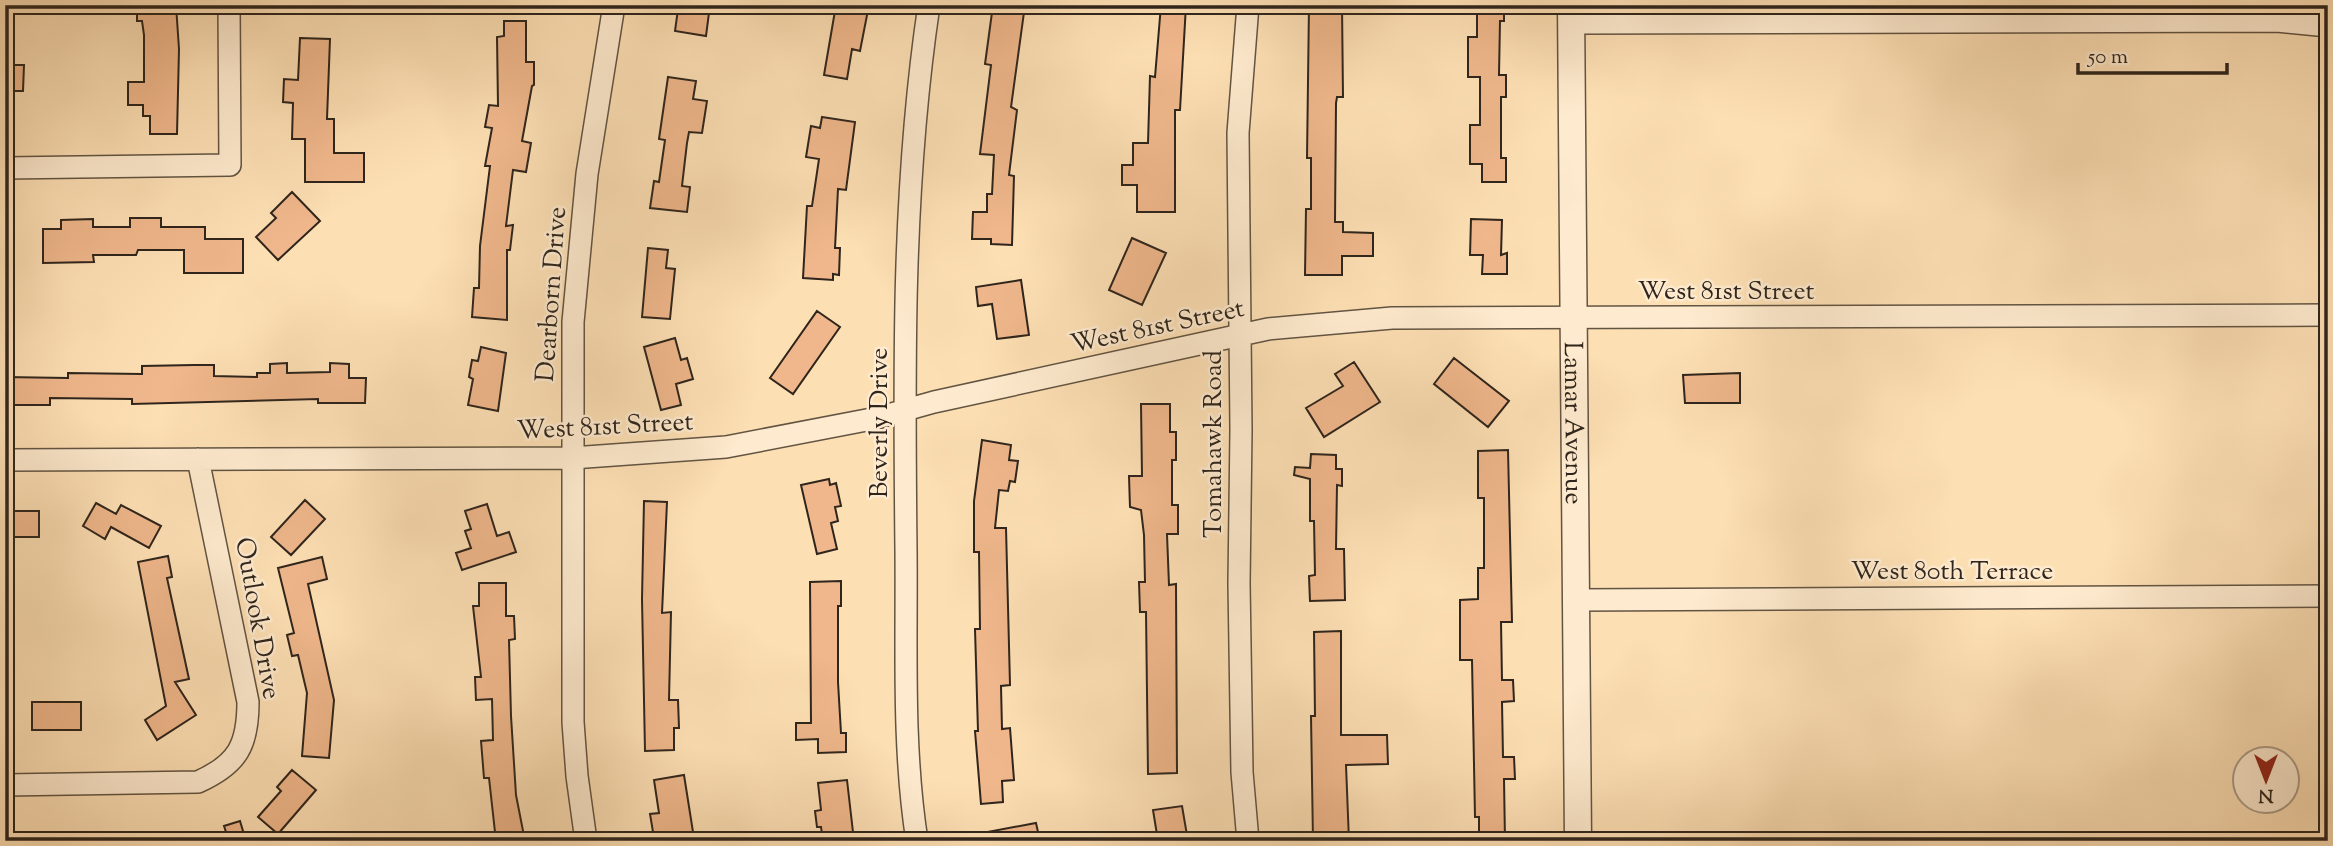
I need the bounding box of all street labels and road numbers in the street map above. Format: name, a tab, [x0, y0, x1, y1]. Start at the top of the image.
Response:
street label: Dearborn Drive	[528, 205, 577, 383]
street label: West 81st Street	[1638, 274, 1814, 311]
street label: West 81st Street	[1067, 291, 1248, 364]
street label: Lamar Avenue	[1553, 341, 1591, 505]
street label: Beverly Drive	[862, 348, 899, 498]
street label: Tomahawk Road	[1196, 350, 1233, 538]
street label: West 81st Street	[516, 404, 694, 451]
street label: Outlook Drive	[224, 535, 289, 702]
street label: West 80th Terrace	[1851, 554, 2053, 591]

